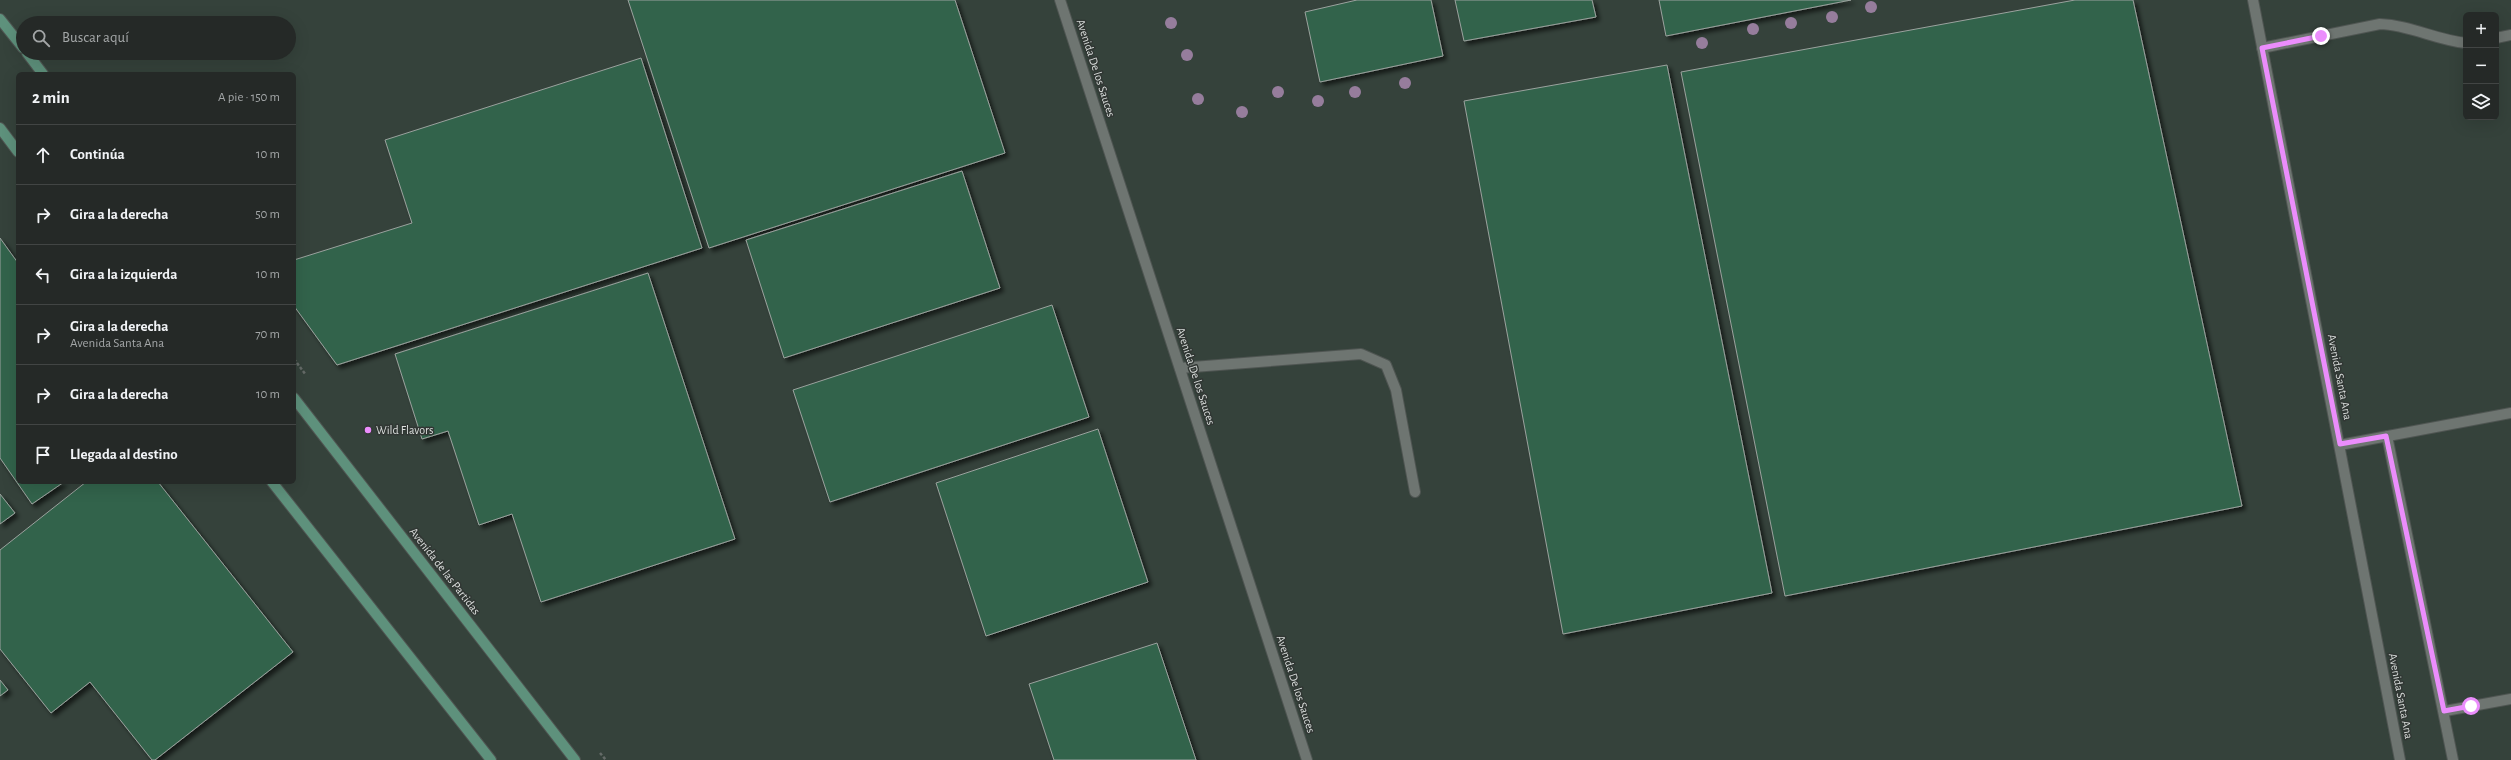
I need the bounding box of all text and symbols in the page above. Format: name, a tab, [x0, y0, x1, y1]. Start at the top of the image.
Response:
map controls	[2463, 12, 2499, 120]
button: +	[2463, 12, 2499, 48]
search box	[16, 16, 296, 60]
street label: Avenida De los Sauces	[1075, 18, 1117, 118]
icon: search	[30, 27, 52, 49]
route end	[2312, 27, 2330, 45]
text: Buscar aquí	[62, 30, 129, 45]
button: −	[2463, 48, 2499, 84]
button: layers	[2463, 84, 2499, 120]
text: 2 min	[32, 89, 70, 106]
text: A pie · 150 m	[218, 91, 280, 104]
icon: ahead	[32, 144, 54, 166]
text: Continúa	[70, 147, 125, 162]
text: 10 m	[256, 148, 280, 161]
icon: right	[32, 204, 54, 226]
text: Gira a la derecha	[70, 207, 169, 222]
text: 50 m	[255, 208, 280, 221]
icon: left	[32, 264, 54, 286]
text: Gira a la izquierda	[70, 267, 177, 282]
text: 10 m	[256, 268, 280, 281]
text: Gira a la derecha	[70, 319, 169, 334]
icon: right	[32, 324, 54, 346]
street label: Avenida De los Sauces	[1175, 326, 1217, 426]
text: 70 m	[255, 328, 280, 341]
street label: Avenida Santa Ana	[2326, 333, 2354, 421]
text: Avenida Santa Ana	[70, 337, 164, 350]
icon: right	[32, 384, 54, 406]
text: Gira a la derecha	[70, 387, 169, 402]
text: 10 m	[256, 388, 280, 401]
place label: Wild Flavors	[376, 424, 433, 436]
marker: Wild Flavors	[363, 425, 373, 435]
icon: arrive	[32, 444, 54, 466]
text: Llegada al destino	[70, 447, 178, 462]
street label: Avenida de las Partidas	[407, 525, 483, 617]
street label: Avenida De los Sauces	[1275, 634, 1317, 734]
street label: Avenida Santa Ana	[2387, 652, 2415, 740]
route start	[2462, 697, 2480, 715]

